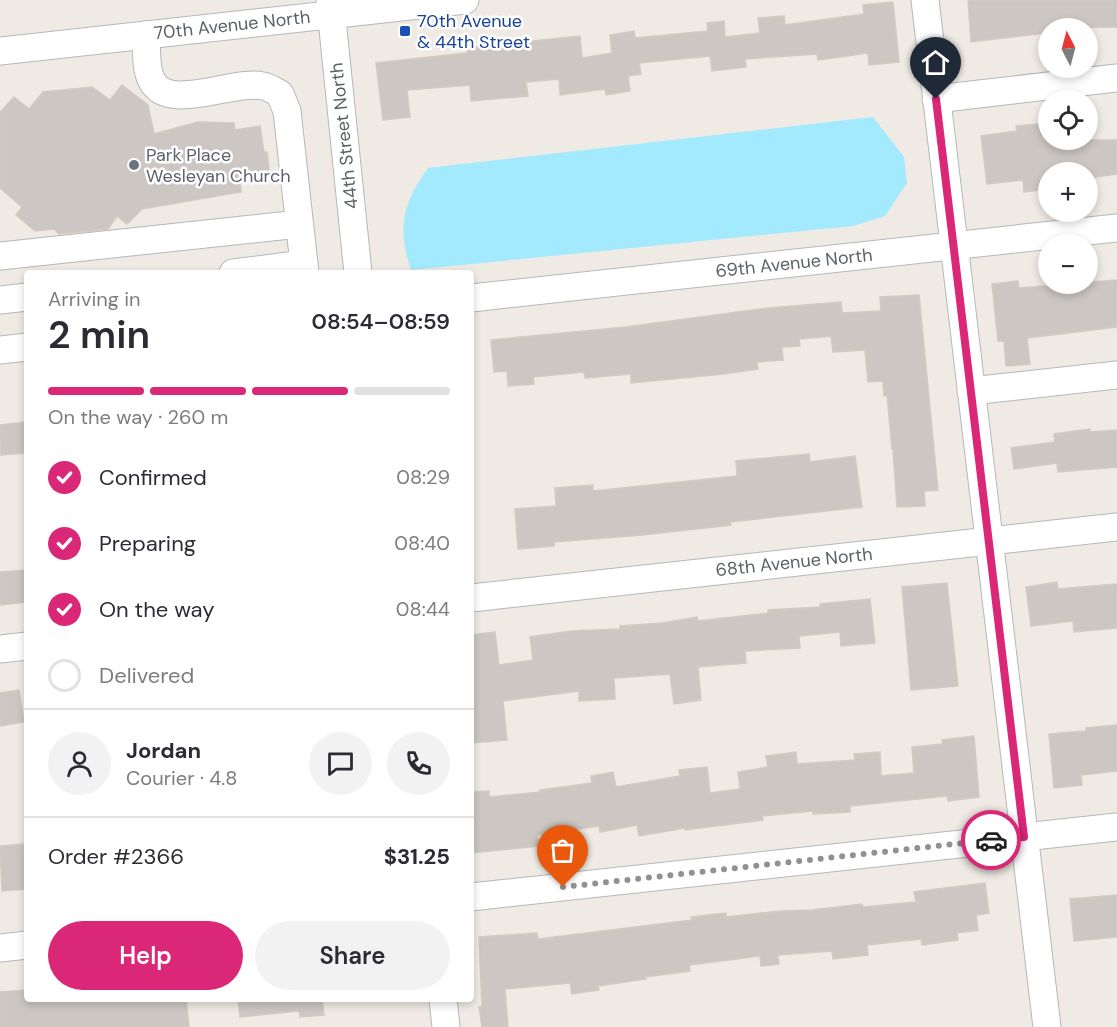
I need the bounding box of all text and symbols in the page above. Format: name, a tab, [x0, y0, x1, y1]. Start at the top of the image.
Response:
street label: 70th Avenue North	[153, 5, 311, 45]
place label: 70th Avenue & 44th Street	[417, 9, 530, 54]
north arrow	[1038, 18, 1098, 78]
map controls	[1038, 18, 1098, 294]
marker: 70th Avenue & 44th Street	[398, 24, 412, 38]
pin	[910, 37, 961, 99]
icon: home	[919, 46, 952, 79]
street label: 44th Street North	[324, 62, 364, 210]
button: locate	[1038, 90, 1098, 150]
place label: Park Place Wesleyan Church	[146, 143, 291, 188]
marker: Park Place Wesleyan Church	[127, 158, 141, 172]
button: +	[1038, 162, 1098, 222]
button: −	[1038, 234, 1098, 294]
street label: 69th Avenue North	[714, 243, 874, 283]
text: Arriving in	[48, 286, 140, 312]
text: 08:54–08:59	[312, 307, 450, 336]
text: 2 min	[48, 309, 150, 360]
text: On the way · 260 m	[48, 404, 228, 430]
icon: check	[48, 461, 81, 494]
text: Confirmed	[99, 463, 207, 492]
text: 08:29	[396, 464, 450, 490]
icon: check	[48, 527, 81, 560]
text: Preparing	[99, 529, 196, 558]
text: 08:40	[394, 530, 450, 556]
street label: 68th Avenue North	[714, 542, 874, 582]
icon: check	[48, 593, 81, 626]
text: On the way	[99, 595, 214, 624]
text: 08:44	[396, 596, 450, 622]
text: Delivered	[99, 661, 194, 690]
button: person	[48, 732, 111, 795]
button: chat	[309, 732, 372, 795]
button: phone	[387, 732, 450, 795]
text: Jordan	[126, 736, 201, 765]
text: Courier · 4.8	[126, 765, 237, 791]
courier	[961, 810, 1021, 870]
icon: car	[975, 824, 1008, 857]
pin	[537, 825, 588, 887]
icon: bag	[546, 834, 579, 867]
text: Order #2366	[48, 842, 184, 871]
text: $31.25	[384, 842, 450, 871]
button: Help	[48, 921, 243, 990]
button: Share	[255, 921, 450, 990]

